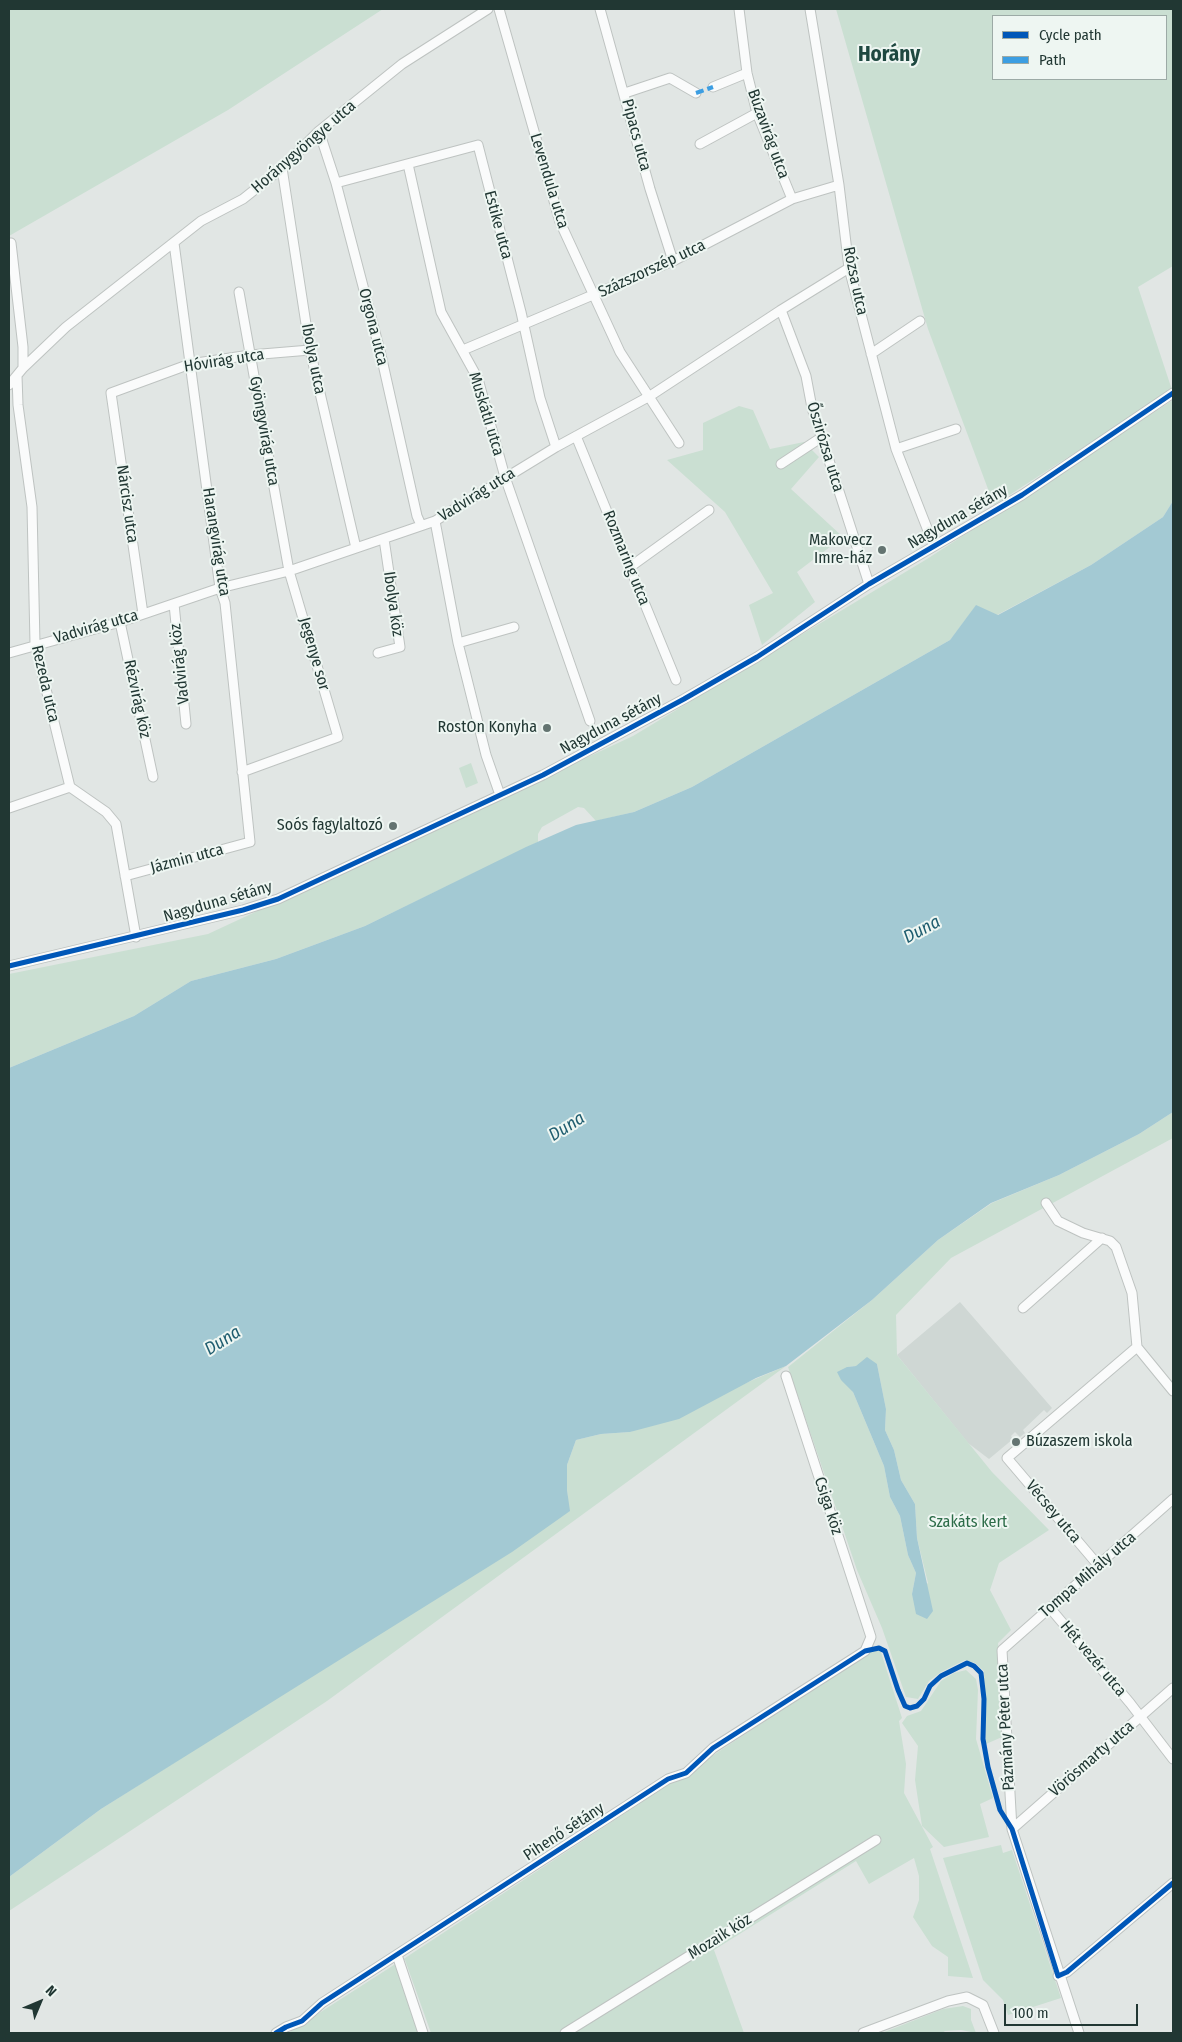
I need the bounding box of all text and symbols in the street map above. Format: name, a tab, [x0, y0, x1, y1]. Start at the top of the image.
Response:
legend	[992, 15, 1167, 80]
text: Cycle path	[1039, 26, 1102, 44]
district label: Horány	[858, 42, 920, 68]
text: Path	[1039, 51, 1066, 69]
street label: Búzavirág utca	[743, 87, 793, 181]
street label: Horánygyöngye utca	[248, 96, 360, 198]
street label: Pipacs utca	[617, 97, 655, 173]
street label: Levendula utca	[525, 131, 573, 231]
street label: Estike utca	[480, 189, 516, 261]
street label: Százszorszép utca	[595, 236, 709, 302]
street label: Rózsa utca	[838, 245, 872, 317]
street label: Orgona utca	[354, 286, 392, 368]
street label: Ibolya utca	[297, 322, 329, 396]
street label: Hóvirág utca	[182, 345, 266, 377]
street label: Muskátli utca	[464, 370, 508, 458]
street label: Gyöngyvirág utca	[245, 375, 283, 487]
street label: Őszirózsa utca	[802, 400, 848, 494]
street label: Nárcisz utca	[112, 464, 142, 544]
street label: Vadvirág utca	[435, 464, 519, 526]
street label: Nagyduna sétány	[905, 481, 1011, 553]
street label: Harangvirág utca	[198, 486, 234, 598]
street label: Rozmaring utca	[598, 508, 654, 608]
place label: Makovecz Imre-ház	[809, 531, 872, 569]
marker: Makovecz Imre-ház	[876, 544, 888, 556]
street label: Ibolya köz	[379, 570, 407, 638]
street label: Vadvirág utca	[52, 606, 140, 648]
street label: Jegenye sor	[294, 615, 334, 693]
street label: Vadvirág köz	[166, 623, 194, 705]
street label: Rezeda utca	[27, 644, 63, 724]
street label: Rézvirág köz	[119, 658, 155, 740]
street label: Nagyduna sétány	[557, 689, 665, 759]
place label: RostOn Konyha	[437, 718, 537, 738]
marker: RostOn Konyha	[541, 722, 553, 734]
place label: Soós fagylaltozó	[277, 816, 383, 836]
marker: Soós fagylaltozó	[387, 820, 399, 832]
street label: Jázmin utca	[148, 840, 226, 878]
street label: Nagyduna sétány	[161, 877, 275, 927]
water label: Duna	[900, 911, 944, 949]
water label: Duna	[545, 1108, 589, 1146]
water label: Duna	[201, 1322, 245, 1360]
place label: Búzaszem iskola	[1026, 1432, 1133, 1452]
marker: Búzaszem iskola	[1010, 1436, 1022, 1448]
street label: Csiga köz	[810, 1475, 846, 1537]
street label: Vécsey utca	[1021, 1477, 1085, 1547]
park label: Szakáts kert	[929, 1513, 1007, 1533]
street label: Tompa Mihály utca	[1036, 1528, 1140, 1622]
street label: Hét vezér utca	[1056, 1617, 1130, 1701]
street label: Pázmány Péter utca	[993, 1663, 1019, 1791]
street label: Vörösmarty utca	[1046, 1717, 1138, 1801]
street label: Pihenő sétány	[520, 1799, 608, 1865]
street label: Mozaik köz	[685, 1910, 755, 1964]
north arrow	[15, 1977, 65, 2027]
text: N	[42, 1982, 60, 2000]
scale bar	[1007, 1994, 1141, 2026]
text: 100 m	[1012, 2004, 1049, 2022]

